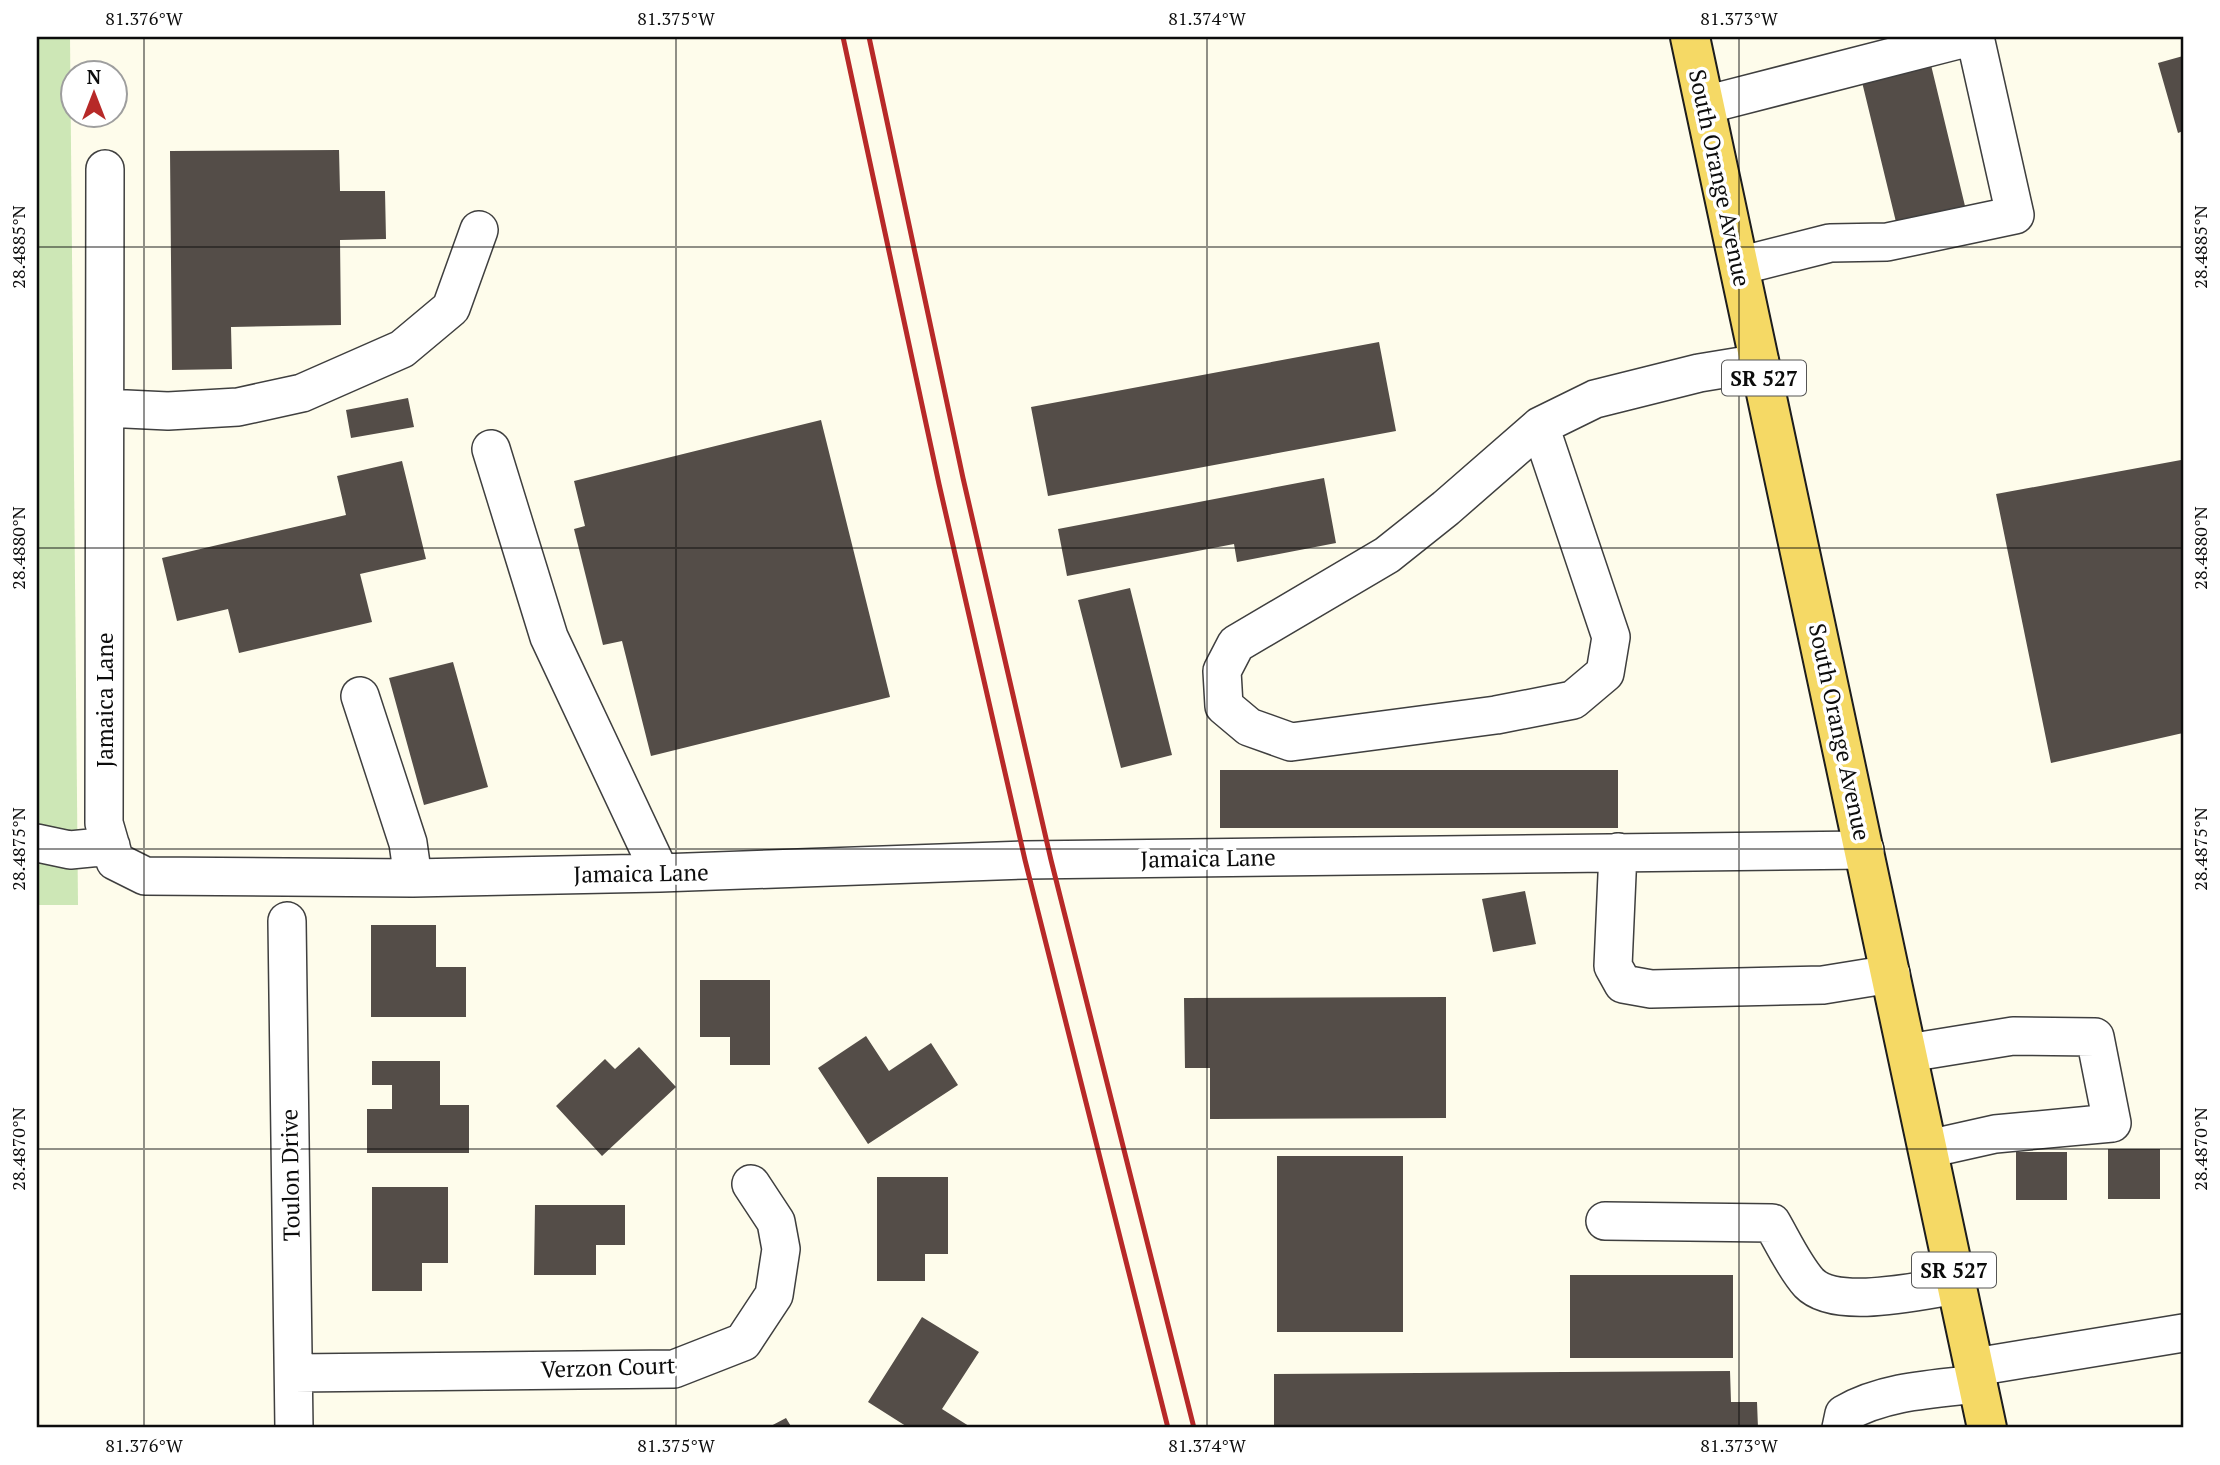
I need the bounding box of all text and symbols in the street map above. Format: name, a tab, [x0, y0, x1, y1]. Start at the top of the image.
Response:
text: 81.376°W	[105, 6, 183, 30]
text: 81.375°W	[637, 6, 715, 30]
text: 81.374°W	[1168, 6, 1246, 30]
text: 81.373°W	[1700, 6, 1778, 30]
north arrow	[60, 60, 130, 130]
text: N	[87, 64, 102, 89]
street label: South Orange Avenue	[1682, 67, 1758, 289]
text: 28.4885°N	[6, 205, 30, 289]
text: 28.4885°N	[2188, 205, 2212, 289]
road number: SR 527	[1722, 360, 1806, 396]
text: 28.4880°N	[6, 506, 30, 590]
text: 28.4880°N	[2188, 506, 2212, 590]
street label: South Orange Avenue	[1802, 621, 1878, 843]
street label: Jamaica Lane	[89, 632, 120, 768]
text: 28.4875°N	[6, 807, 30, 891]
text: 28.4875°N	[2188, 807, 2212, 891]
street label: Jamaica Lane	[1140, 841, 1276, 875]
street label: Jamaica Lane	[573, 856, 709, 890]
text: 28.4870°N	[6, 1107, 30, 1191]
text: 28.4870°N	[2188, 1107, 2212, 1191]
street label: Toulon Drive	[273, 1109, 307, 1241]
road number: SR 527	[1912, 1252, 1996, 1288]
street label: Verzon Court	[540, 1349, 676, 1385]
text: 81.376°W	[105, 1433, 183, 1457]
text: 81.375°W	[637, 1433, 715, 1457]
text: 81.374°W	[1168, 1433, 1246, 1457]
text: 81.373°W	[1700, 1433, 1778, 1457]

